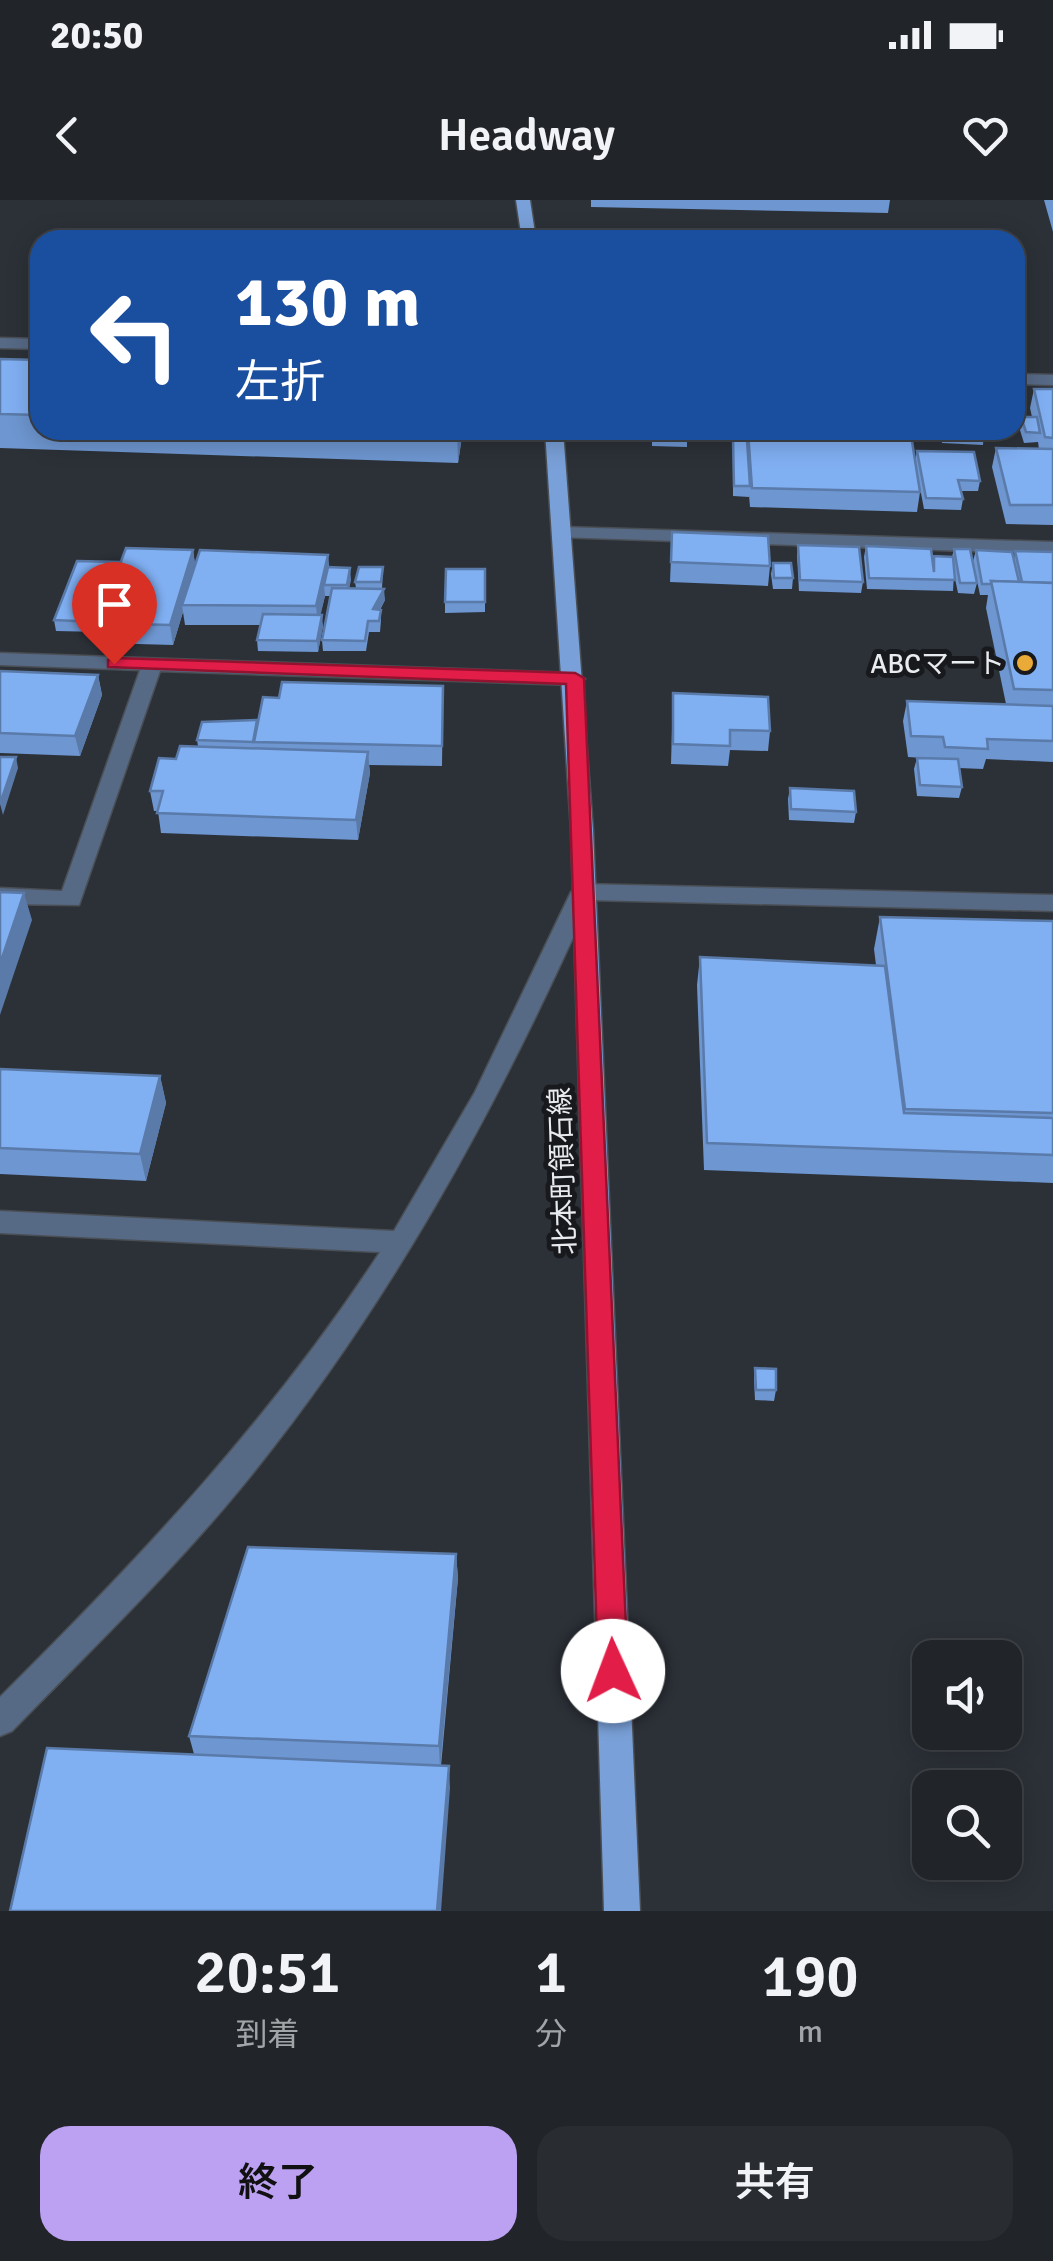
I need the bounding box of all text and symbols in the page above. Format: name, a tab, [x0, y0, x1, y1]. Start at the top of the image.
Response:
text: 20:50	[50, 12, 143, 59]
icon: back	[40, 108, 95, 163]
text: Headway	[438, 108, 615, 163]
icon: heart	[958, 108, 1013, 163]
text: 130 m	[235, 259, 420, 345]
icon: left	[70, 270, 200, 400]
text: 左折	[235, 355, 325, 410]
pin	[72, 562, 157, 665]
icon: arrive	[87, 577, 142, 632]
place label: ABCマート	[870, 647, 1005, 681]
marker: ABCマート	[1014, 652, 1036, 674]
street label: 北本町領石線	[543, 1086, 583, 1256]
position arrow	[561, 1619, 665, 1723]
map controls	[912, 1640, 1022, 1880]
button: sound	[912, 1640, 1022, 1750]
button: search	[912, 1770, 1022, 1880]
text: 20:51	[194, 1936, 341, 2010]
text: 1	[535, 1936, 567, 2010]
text: 190	[762, 1940, 859, 2014]
text: m	[797, 2012, 823, 2051]
text: 到着	[235, 2015, 299, 2054]
text: 分	[535, 2015, 567, 2054]
button: 終了	[40, 2126, 517, 2241]
button: 共有	[537, 2126, 1013, 2241]

